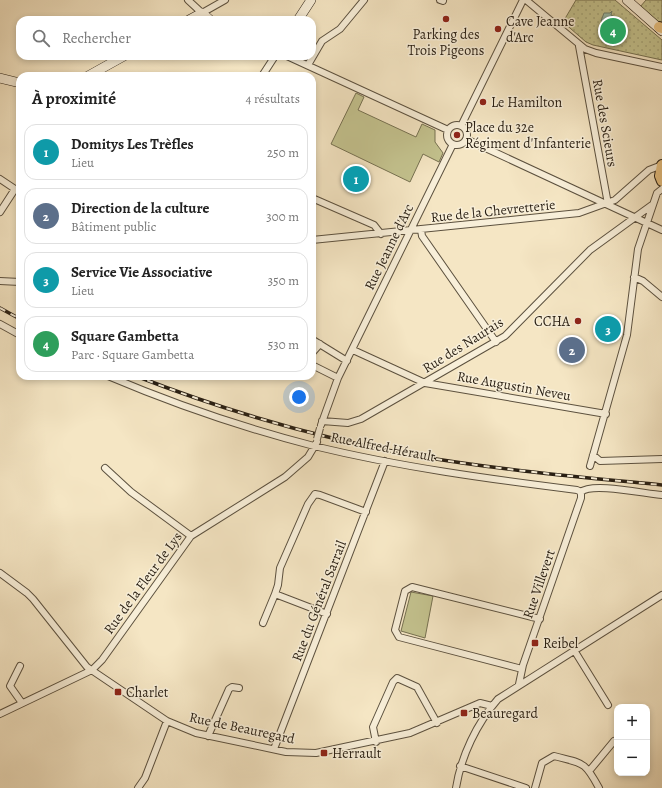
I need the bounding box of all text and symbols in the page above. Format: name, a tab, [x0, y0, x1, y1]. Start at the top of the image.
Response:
place label: Cave Jeanne d'Arc	[506, 12, 575, 47]
marker: Parking des Trois Pigeons	[441, 14, 451, 24]
search box	[16, 16, 316, 60]
pin: 4	[600, 16, 626, 46]
marker: Cave Jeanne d'Arc	[493, 24, 503, 34]
place label: Parking des Trois Pigeons	[408, 25, 484, 60]
icon: search	[30, 27, 52, 49]
text: Rechercher	[62, 28, 131, 48]
street label: Rue des Scieurs	[588, 78, 622, 168]
text: À proximité	[32, 87, 116, 110]
text: 4 résultats	[246, 90, 300, 107]
place label: Le Hamilton	[491, 93, 563, 112]
marker: Le Hamilton	[478, 97, 488, 107]
place label: Place du 32e Régiment d'Infanterie	[465, 118, 591, 153]
marker: Place du 32e Régiment d'Infanterie	[452, 130, 462, 140]
text: Domitys Les Trèfles	[71, 134, 194, 154]
text: 1	[44, 144, 48, 161]
text: 250 m	[267, 144, 299, 161]
text: Lieu	[71, 154, 94, 171]
pin: 1	[343, 164, 369, 194]
street label: Rue de la Chevretterie	[430, 195, 556, 227]
text: Direction de la culture	[71, 198, 209, 218]
street label: Rue Jeanne d'Arc	[360, 201, 418, 293]
text: 2	[43, 208, 49, 225]
text: 300 m	[266, 208, 299, 225]
text: Bâtiment public	[71, 218, 156, 235]
text: Service Vie Associative	[71, 262, 212, 282]
text: 3	[43, 272, 49, 289]
text: 350 m	[268, 272, 299, 289]
text: Lieu	[71, 282, 94, 299]
place label: CCHA	[534, 312, 571, 331]
street label: Rue des Naurais	[419, 313, 507, 377]
pin: 3	[595, 314, 621, 344]
marker: CCHA	[573, 316, 583, 326]
text: Square Gambetta	[71, 326, 179, 346]
pin: 2	[559, 335, 585, 365]
text: 4	[43, 336, 49, 353]
text: 530 m	[268, 336, 299, 353]
text: Parc · Square Gambetta	[71, 346, 194, 363]
street label: Rue Augustin Neveu	[456, 367, 573, 405]
your location	[289, 387, 309, 407]
street label: Rue Alfred Hérault	[329, 428, 437, 467]
street label: Rue de la Fleur de Lys	[99, 528, 187, 638]
street label: Rue du Général Sarrail	[287, 537, 351, 664]
street label: Rue Villevert	[518, 546, 560, 621]
place label: Reibel	[543, 634, 579, 653]
marker: Reibel	[530, 638, 540, 648]
place label: Charlet	[126, 683, 169, 702]
marker: Charlet	[113, 687, 123, 697]
place label: Beauregard	[472, 704, 539, 723]
map controls	[614, 704, 650, 776]
button: +	[614, 704, 650, 740]
street label: Rue de Beauregard	[188, 708, 297, 749]
marker: Beauregard	[459, 708, 469, 718]
button: −	[614, 740, 650, 776]
place label: Herrault	[332, 744, 382, 763]
marker: Herrault	[319, 748, 329, 758]

